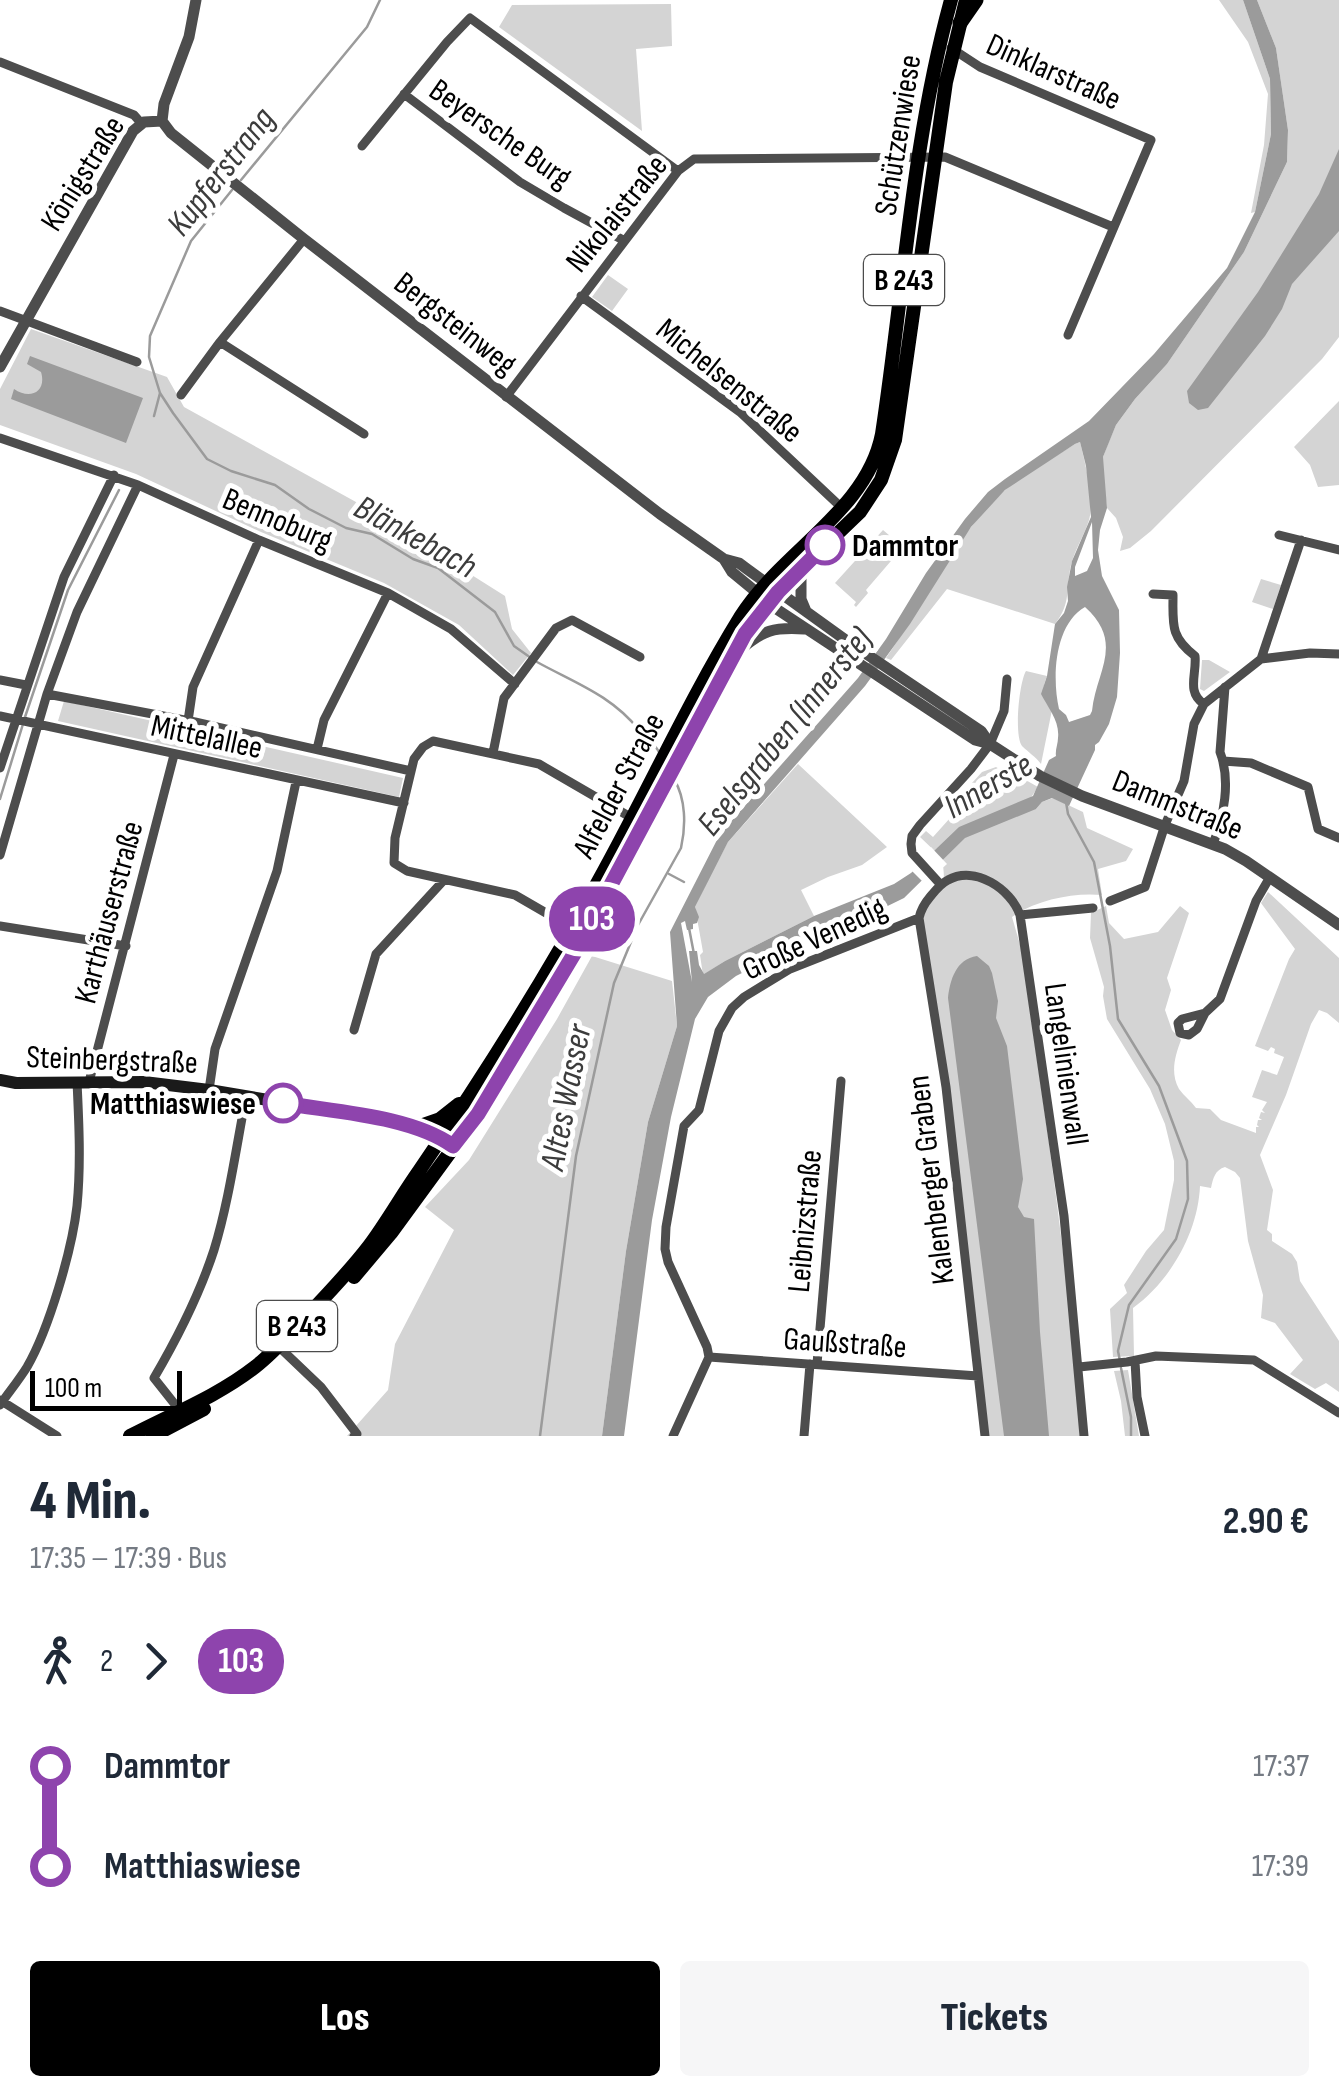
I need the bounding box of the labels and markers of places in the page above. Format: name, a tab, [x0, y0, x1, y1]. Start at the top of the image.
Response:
marker: Dammtor	[806, 526, 844, 564]
place label: Dammtor	[852, 527, 958, 566]
marker: Matthiaswiese	[264, 1084, 302, 1122]
place label: Matthiaswiese	[90, 1085, 256, 1124]

